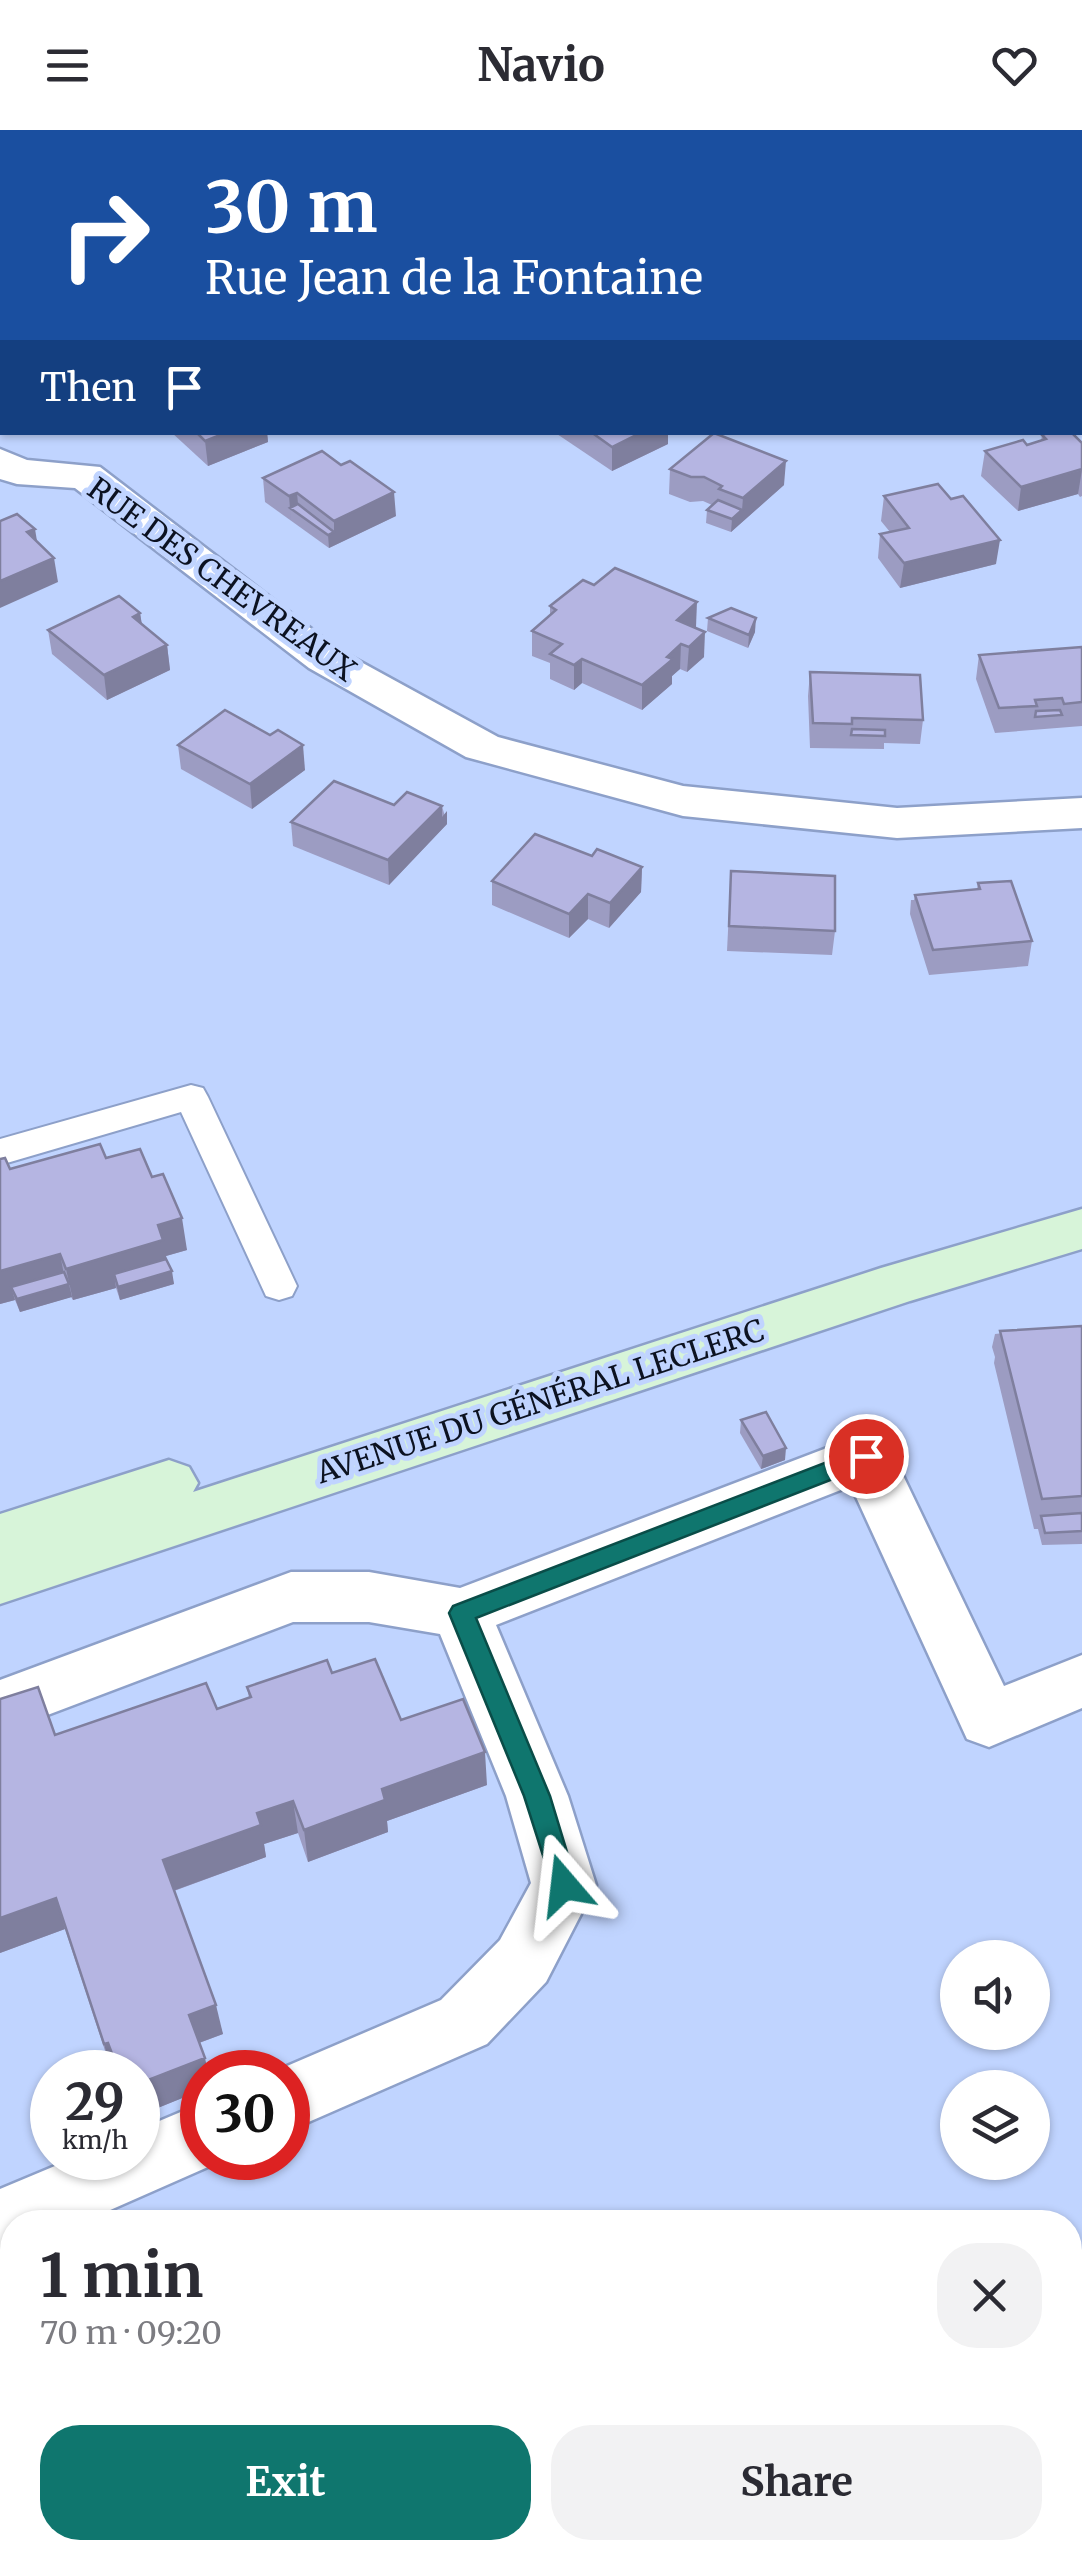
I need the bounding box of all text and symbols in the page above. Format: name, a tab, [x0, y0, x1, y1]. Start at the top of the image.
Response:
text: Navio	[477, 37, 605, 93]
icon: menu	[40, 38, 95, 93]
icon: heart	[987, 38, 1042, 93]
text: 30 m	[205, 163, 378, 251]
icon: right	[40, 170, 170, 300]
text: Rue Jean de la Fontaine	[205, 250, 703, 306]
icon: arrive	[157, 360, 212, 415]
text: Then	[40, 364, 137, 411]
street label: RUE DES CHEVREAUX	[81, 469, 364, 689]
street label: AVENUE DU GÉNÉRAL LECLERC	[311, 1311, 769, 1492]
pin	[824, 1414, 909, 1499]
icon: arrive	[839, 1429, 894, 1484]
position arrow	[512, 1833, 616, 1937]
map controls	[940, 1940, 1050, 2180]
button: sound	[940, 1940, 1050, 2050]
speed limit sign: 30	[180, 2050, 310, 2180]
button: layers	[940, 2070, 1050, 2180]
text: 29	[65, 2071, 125, 2134]
text: km/h	[62, 2124, 128, 2156]
text: 1 min	[40, 2238, 203, 2313]
button: close	[937, 2243, 1042, 2348]
text: 70 m · 09:20	[40, 2313, 222, 2353]
button: Exit	[40, 2425, 531, 2540]
button: Share	[551, 2425, 1042, 2540]

